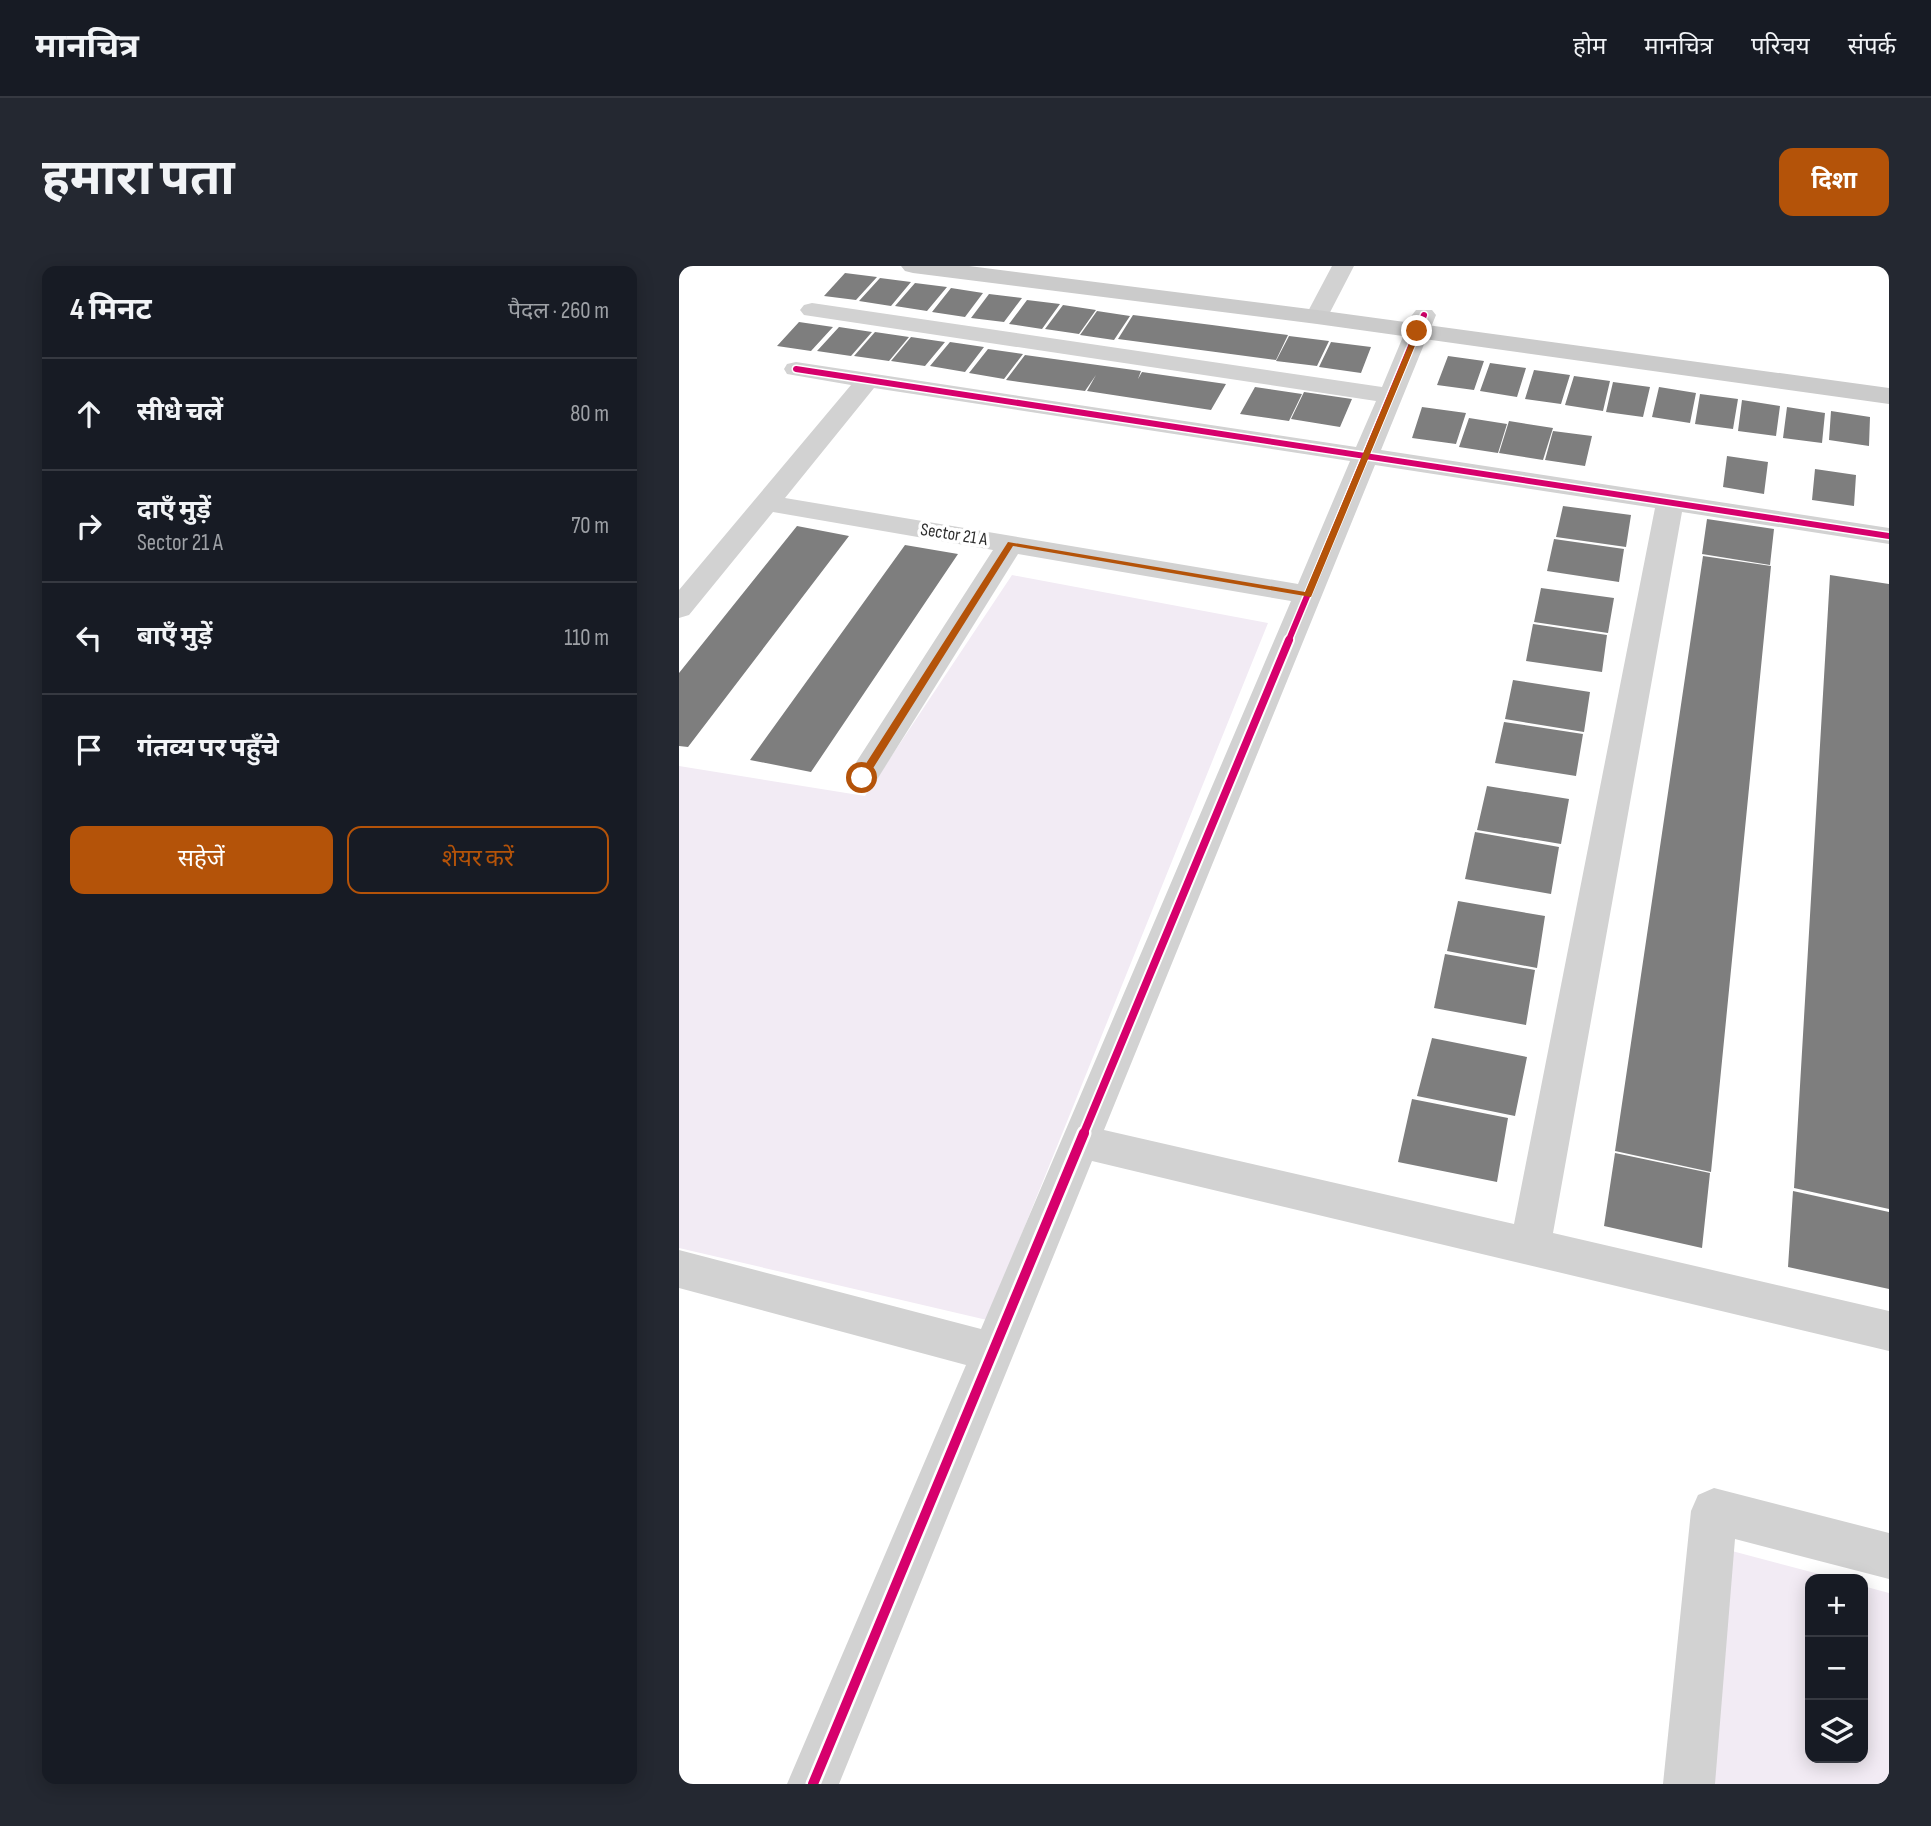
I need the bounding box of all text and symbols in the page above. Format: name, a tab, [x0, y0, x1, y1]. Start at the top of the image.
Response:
text: मानचित्र	[35, 27, 139, 67]
text: होम	[1573, 32, 1606, 61]
text: मानचित्र	[1644, 32, 1713, 61]
text: परिचय	[1751, 32, 1810, 61]
text: संपर्क	[1848, 32, 1896, 61]
button: दिशा	[1779, 148, 1889, 216]
text: हमारा पता	[42, 150, 235, 209]
text: 4 मिनट	[70, 292, 152, 328]
text: पैदल · 260 m	[508, 297, 609, 325]
route end	[1401, 315, 1432, 346]
icon: ahead	[70, 395, 108, 433]
text: सीधे चलें	[137, 397, 223, 428]
text: 80 m	[570, 400, 609, 428]
text: दाएँ मुड़ें	[137, 495, 211, 526]
icon: right	[70, 507, 108, 545]
text: 70 m	[571, 512, 609, 540]
street label: Sector 21 A	[919, 519, 989, 550]
text: Sector 21 A	[137, 529, 223, 557]
icon: left	[70, 619, 108, 657]
text: बाएँ मुड़ें	[137, 621, 212, 652]
text: 110 m	[564, 624, 609, 652]
icon: arrive	[70, 731, 108, 769]
text: गंतव्य पर पहुँचे	[137, 733, 279, 764]
route start	[846, 762, 877, 793]
button: सहेजें	[70, 826, 333, 894]
button: शेयर करें	[347, 826, 609, 894]
map controls	[1805, 1574, 1868, 1763]
button: +	[1805, 1574, 1868, 1637]
button: −	[1805, 1637, 1868, 1700]
button: layers	[1805, 1700, 1868, 1763]

